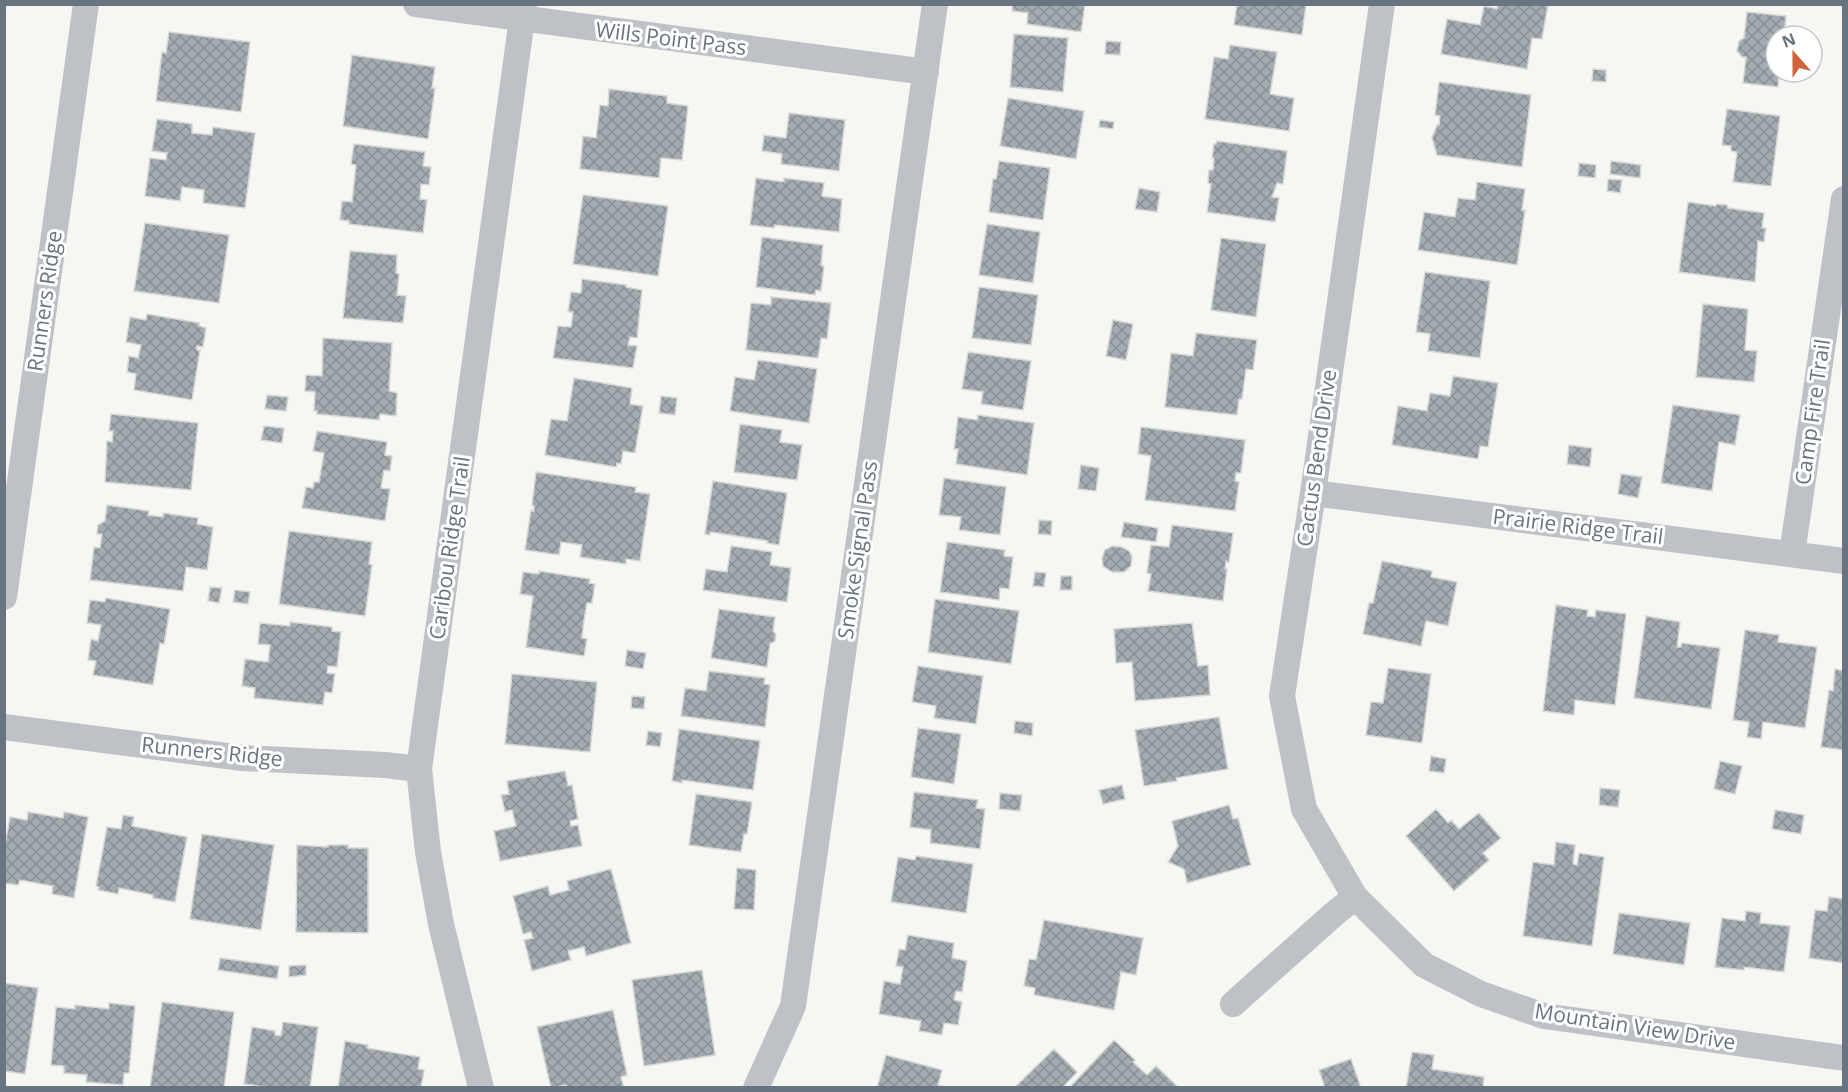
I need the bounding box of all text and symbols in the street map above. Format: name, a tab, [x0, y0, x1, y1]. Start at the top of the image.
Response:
street label: Wills Point Pass	[594, 15, 748, 61]
north arrow	[1764, 24, 1824, 84]
text: N	[1779, 27, 1799, 53]
street label: Runners Ridge	[20, 229, 68, 373]
street label: Camp Fire Trail	[1788, 337, 1836, 487]
street label: Cactus Bend Drive	[1290, 367, 1342, 548]
street label: Caribou Ridge Trail	[422, 454, 476, 641]
street label: Smoke Signal Pass	[831, 459, 883, 641]
street label: Prairie Ridge Trail	[1491, 502, 1665, 550]
street label: Runners Ridge	[140, 730, 284, 772]
street label: Mountain View Drive	[1533, 996, 1738, 1056]

